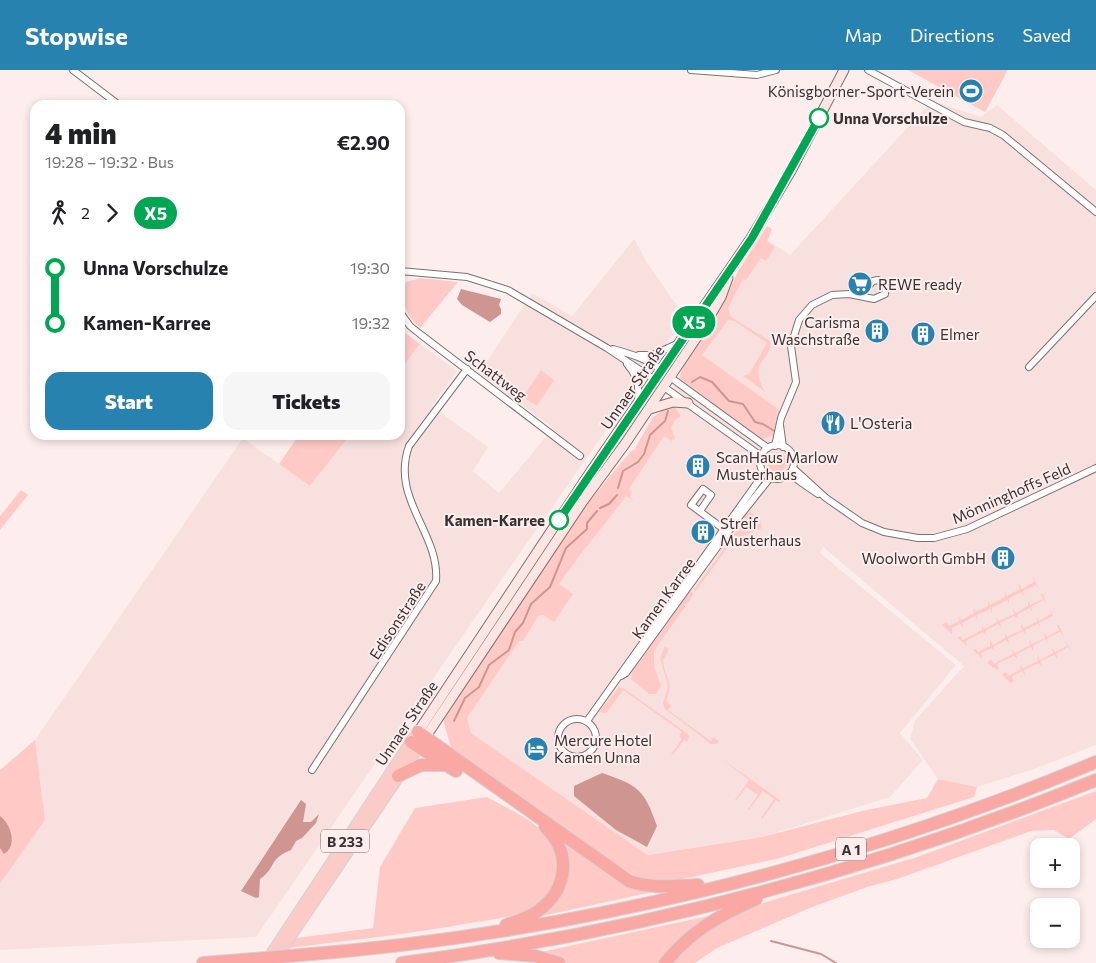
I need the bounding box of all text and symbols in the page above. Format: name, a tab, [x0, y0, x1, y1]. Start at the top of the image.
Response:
text: Stopwise	[25, 21, 128, 50]
text: Map	[845, 24, 882, 46]
text: Directions	[910, 24, 994, 46]
text: Saved	[1022, 24, 1071, 46]
sports icon: Könisgborner-Sport-Verein	[958, 78, 984, 104]
place label: Könisgborner-Sport-Verein	[768, 82, 954, 100]
marker: Unna Vorschulze	[809, 108, 829, 128]
place label: Unna Vorschulze	[833, 109, 948, 127]
text: 4 min	[45, 116, 117, 150]
text: €2.90	[337, 131, 390, 154]
text: 19:28 – 19:32 · Bus	[45, 152, 174, 171]
icon: walk	[45, 199, 73, 227]
icon: forward	[98, 199, 126, 227]
text: X5	[144, 202, 167, 224]
text: 2	[81, 203, 90, 222]
text: Unna Vorschulze	[83, 256, 228, 279]
text: 19:30	[350, 258, 390, 277]
supermarket icon: REWE ready	[847, 271, 873, 297]
place label: REWE ready	[878, 275, 962, 293]
line badge: X5	[672, 306, 716, 338]
text: Kamen-Karree	[83, 311, 211, 334]
text: X5	[682, 311, 706, 333]
text: 19:32	[352, 313, 390, 332]
place label: Carisma Waschstraße	[771, 313, 860, 348]
building icon: Carisma Waschstraße	[864, 318, 890, 344]
building icon: Elmer	[910, 321, 936, 347]
place label: Elmer	[940, 325, 980, 343]
street label: Unnaer Straße	[596, 342, 668, 432]
street label: Schattweg	[462, 346, 530, 404]
button: Start	[45, 372, 213, 430]
button: Tickets	[223, 372, 390, 430]
restaurant icon: L'Osteria	[820, 410, 846, 436]
place label: L'Osteria	[850, 414, 912, 432]
place label: ScanHaus Marlow Musterhaus	[716, 448, 838, 483]
building icon: ScanHaus Marlow Musterhaus	[685, 453, 711, 479]
street label: Mönninghoffs Feld	[949, 459, 1073, 527]
marker: Kamen-Karree	[549, 510, 569, 530]
place label: Kamen-Karree	[444, 511, 545, 529]
place label: Streif Musterhaus	[720, 514, 801, 549]
building icon: Streif Musterhaus	[690, 519, 716, 545]
building icon: Woolworth GmbH	[990, 545, 1016, 571]
place label: Woolworth GmbH	[862, 549, 986, 567]
street label: Kamen Karree	[628, 554, 698, 642]
street label: Edisonstraße	[365, 578, 429, 662]
street label: Unnaer Straße	[371, 677, 441, 769]
place label: Mercure Hotel Kamen Unna	[554, 731, 652, 766]
hotel icon: Mercure Hotel Kamen Unna	[523, 736, 549, 762]
road number: B 233	[321, 829, 369, 852]
road number: A 1	[836, 838, 866, 861]
map controls	[1030, 838, 1080, 948]
button: +	[1030, 838, 1080, 888]
button: −	[1030, 898, 1080, 948]

